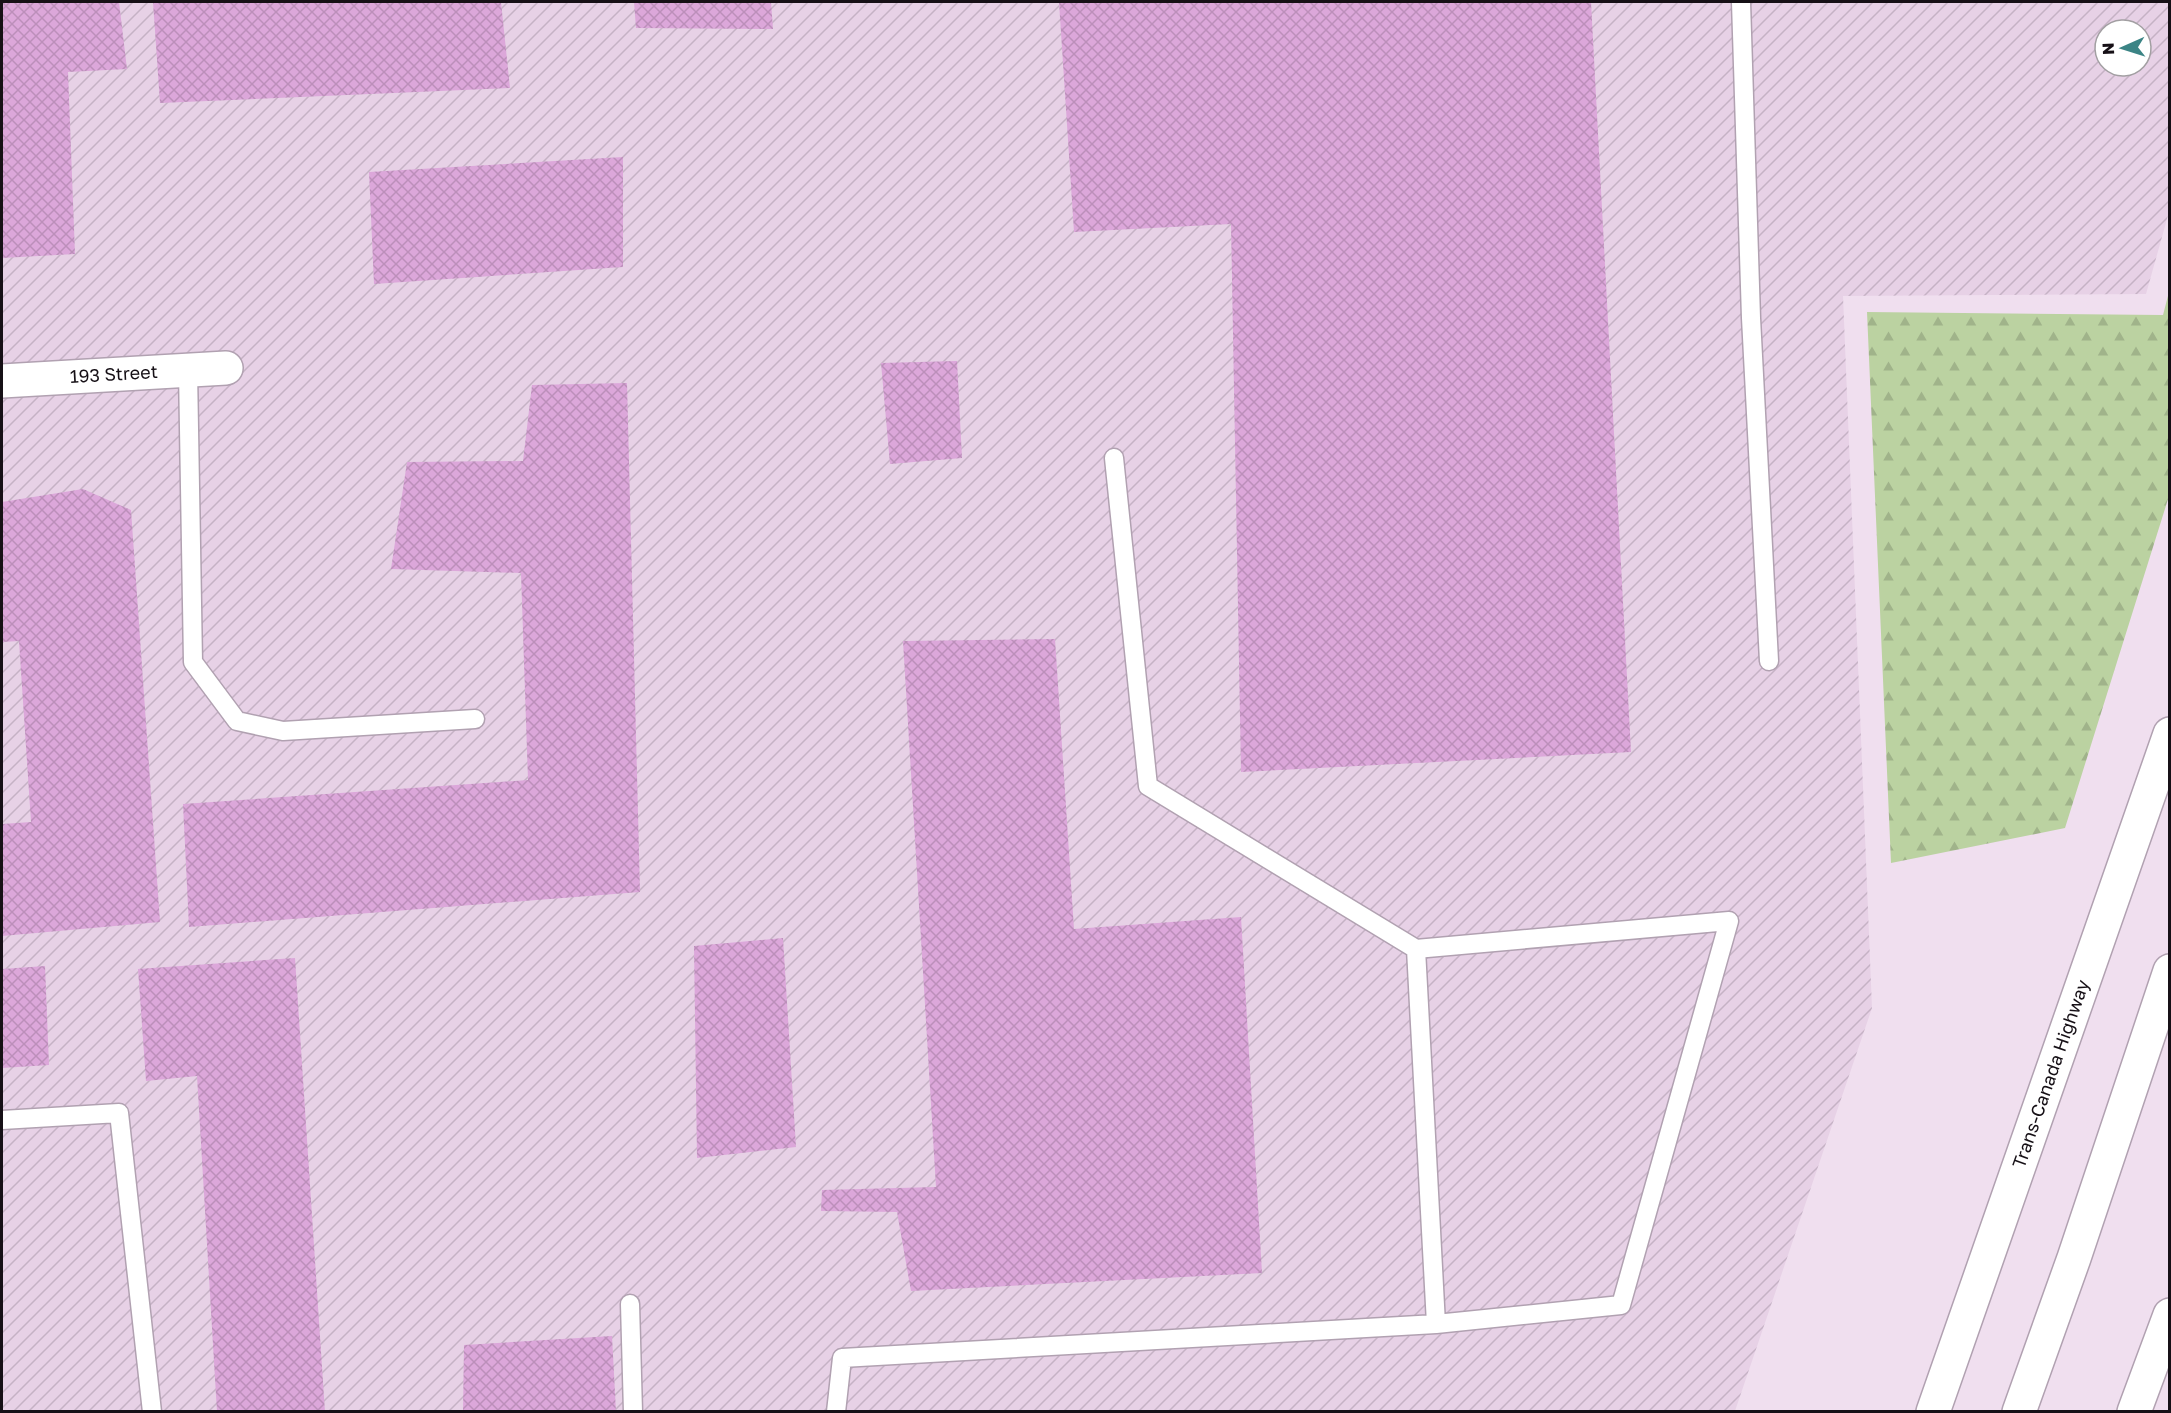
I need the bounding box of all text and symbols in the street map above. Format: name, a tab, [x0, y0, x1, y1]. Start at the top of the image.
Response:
north arrow	[2093, 18, 2153, 78]
text: N	[2098, 42, 2118, 55]
street label: 193 Street	[69, 360, 158, 387]
street label: Trans-Canada Highway	[2007, 977, 2093, 1171]

